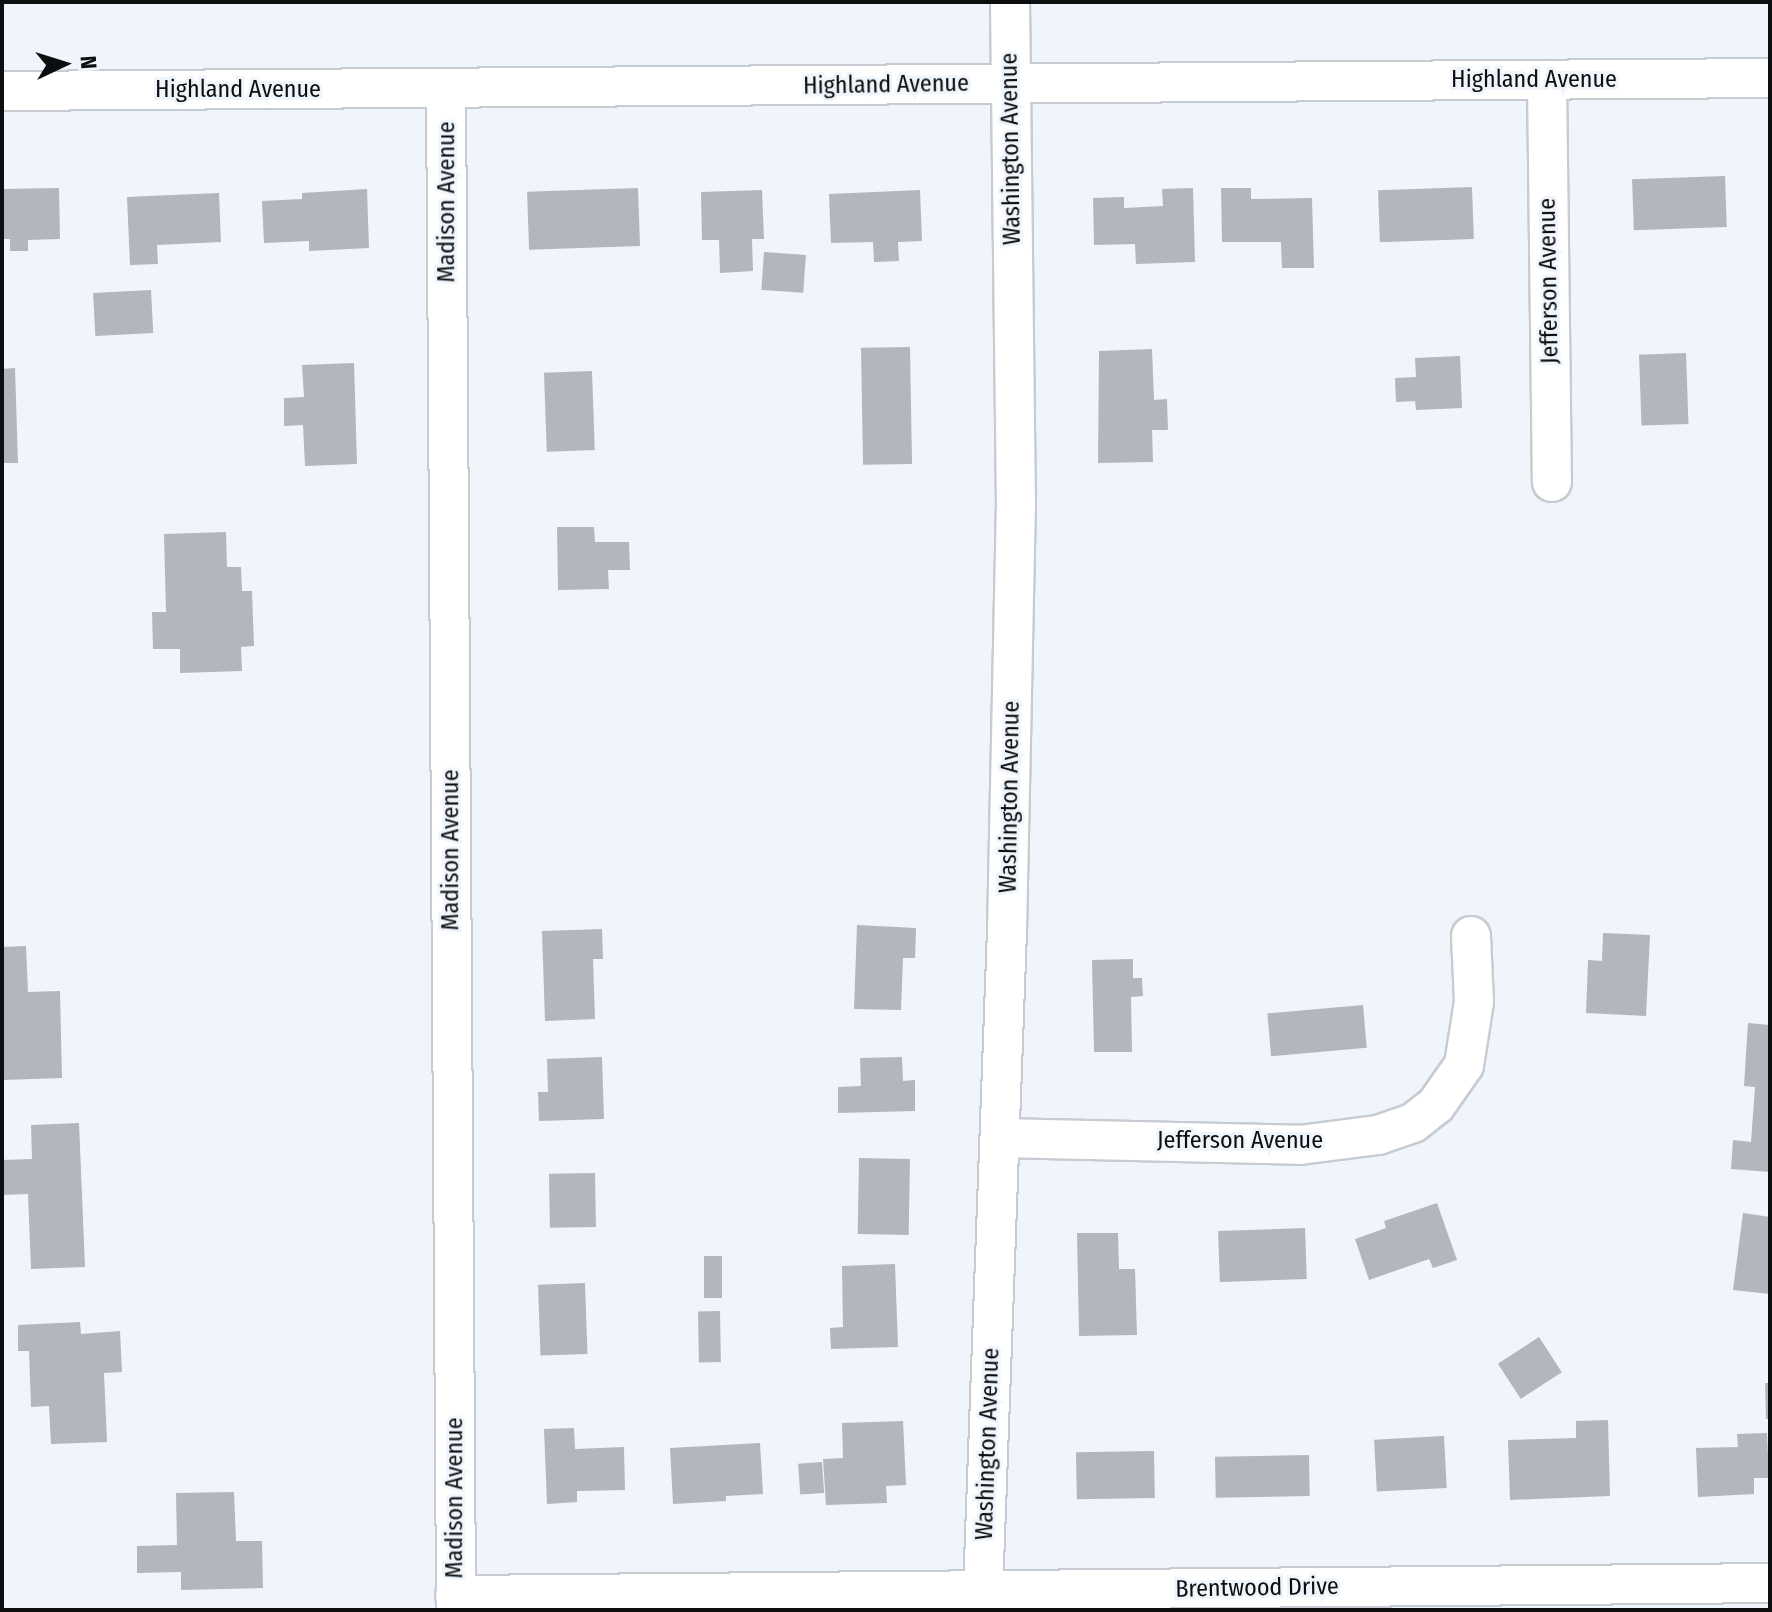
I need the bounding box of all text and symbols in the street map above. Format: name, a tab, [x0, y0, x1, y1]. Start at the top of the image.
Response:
north arrow	[24, 24, 104, 104]
street label: Washington Avenue	[995, 53, 1027, 245]
text: N	[75, 55, 102, 70]
street label: Highland Avenue	[1451, 66, 1617, 94]
street label: Highland Avenue	[803, 69, 969, 101]
street label: Highland Avenue	[155, 76, 321, 104]
street label: Madison Avenue	[433, 121, 461, 283]
street label: Jefferson Avenue	[1533, 198, 1565, 364]
street label: Washington Avenue	[994, 701, 1026, 893]
street label: Madison Avenue	[437, 769, 465, 931]
street label: Jefferson Avenue	[1157, 1127, 1323, 1155]
street label: Washington Avenue	[970, 1347, 1006, 1541]
street label: Madison Avenue	[441, 1417, 469, 1579]
street label: Brentwood Drive	[1175, 1572, 1339, 1604]

